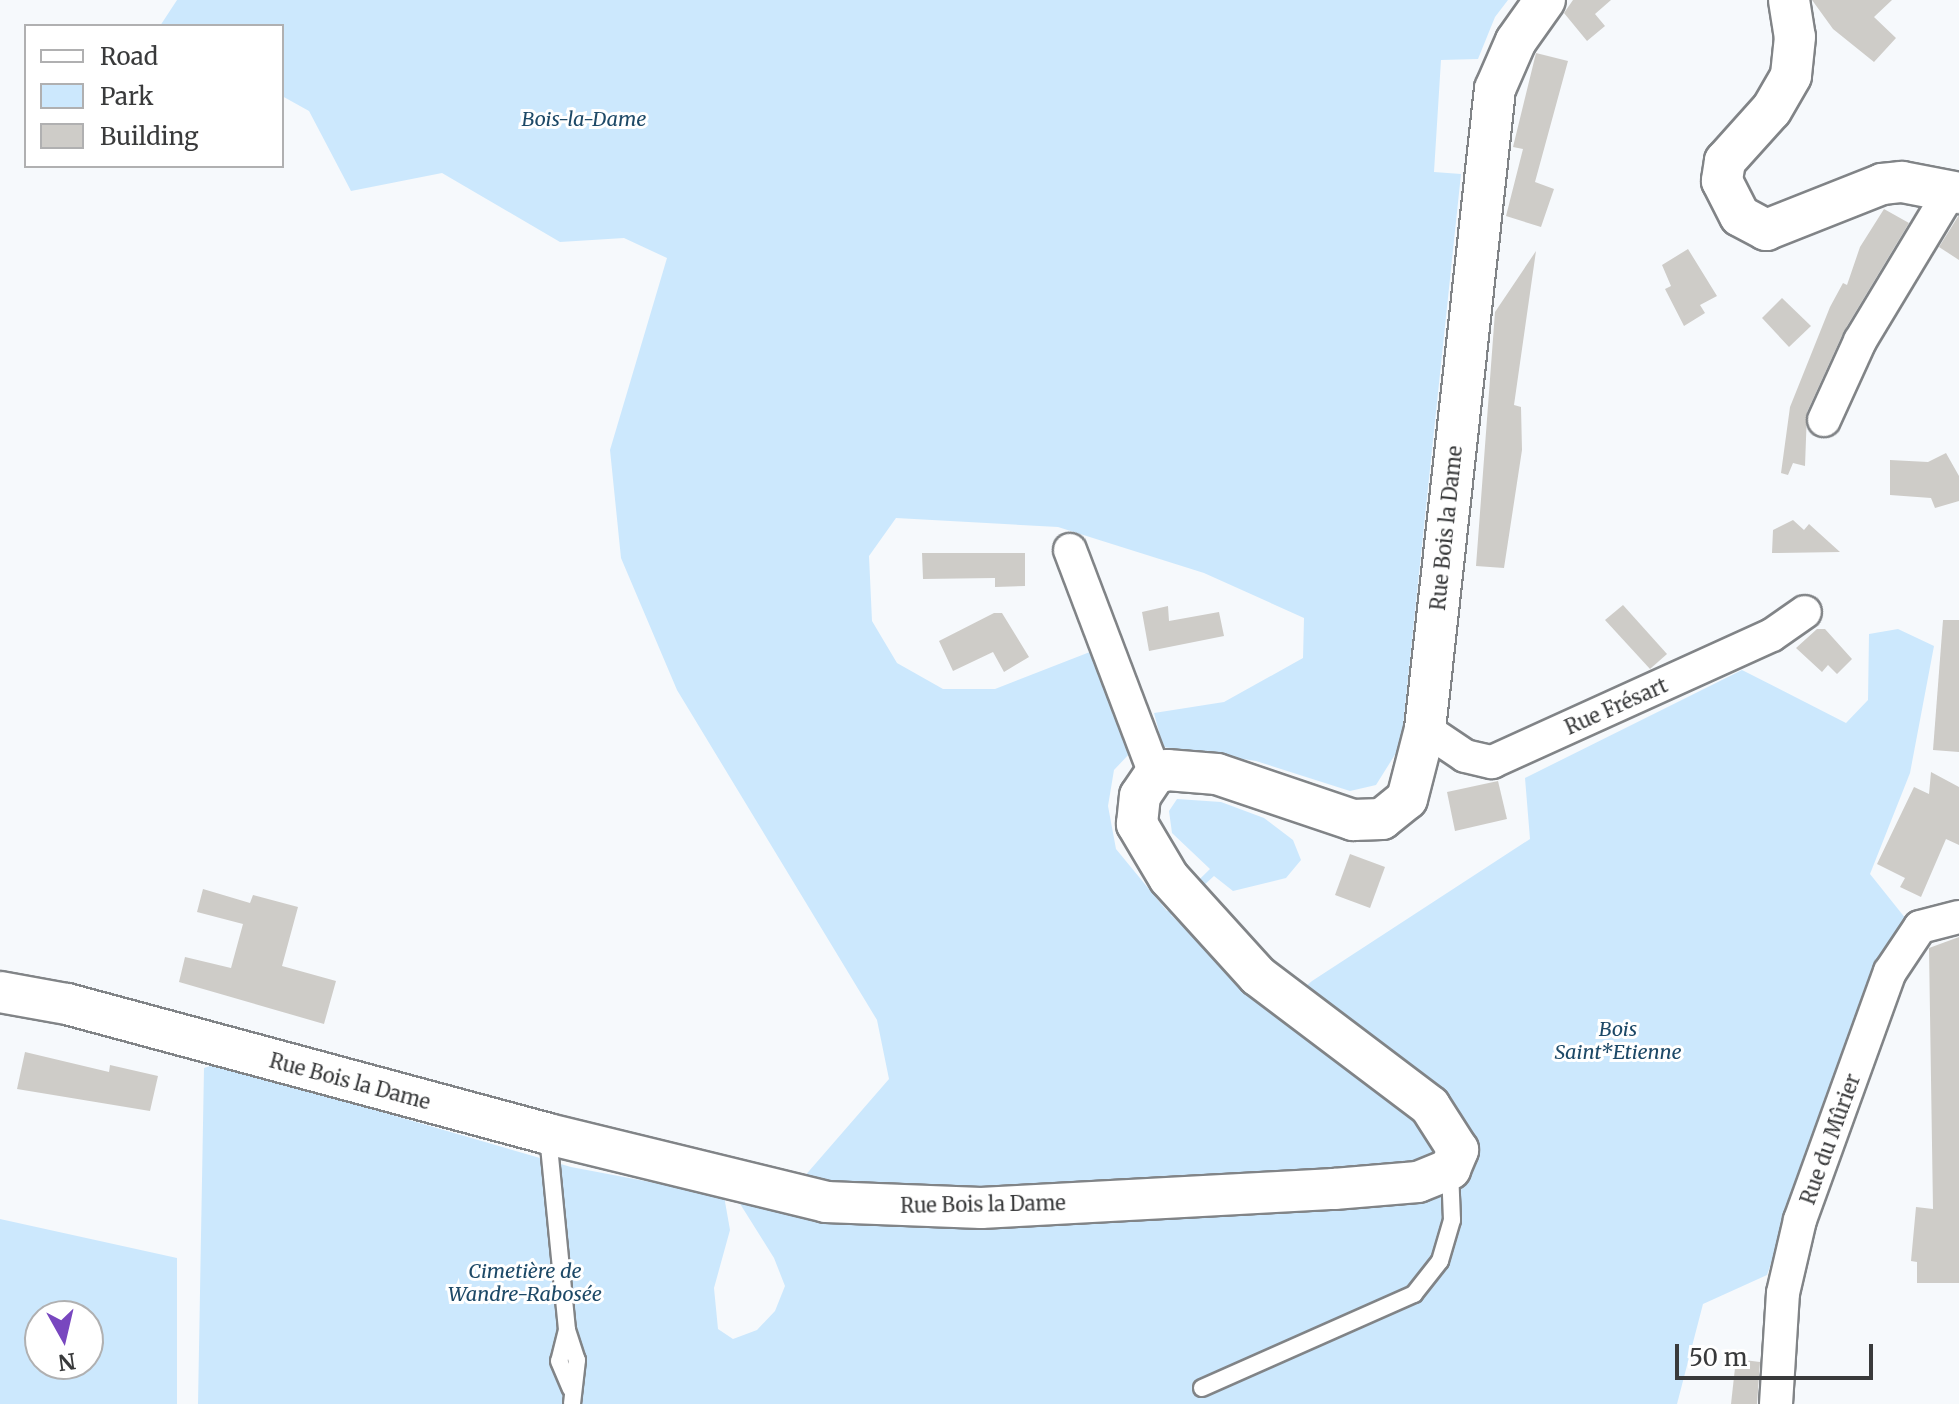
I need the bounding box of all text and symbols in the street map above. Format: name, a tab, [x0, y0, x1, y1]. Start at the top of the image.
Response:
legend	[24, 24, 284, 168]
text: Road	[100, 41, 158, 72]
text: Park	[100, 81, 153, 112]
park label: Bois-la-Dame	[522, 106, 646, 130]
text: Building	[100, 121, 199, 152]
street label: Rue Bois la Dame	[1425, 444, 1467, 612]
street label: Rue Frésart	[1561, 673, 1671, 739]
park label: Bois Saint*Etienne	[1554, 1017, 1682, 1064]
street label: Rue Bois la Dame	[267, 1048, 433, 1114]
street label: Rue du Mûrier	[1795, 1070, 1865, 1208]
street label: Rue Bois la Dame	[900, 1191, 1066, 1217]
park label: Cimetière de Wandre-Rabosée	[448, 1258, 602, 1305]
north arrow	[24, 1300, 104, 1380]
scale bar	[1679, 1328, 1877, 1378]
text: 50 m	[1689, 1342, 1748, 1373]
text: N	[57, 1347, 78, 1377]

